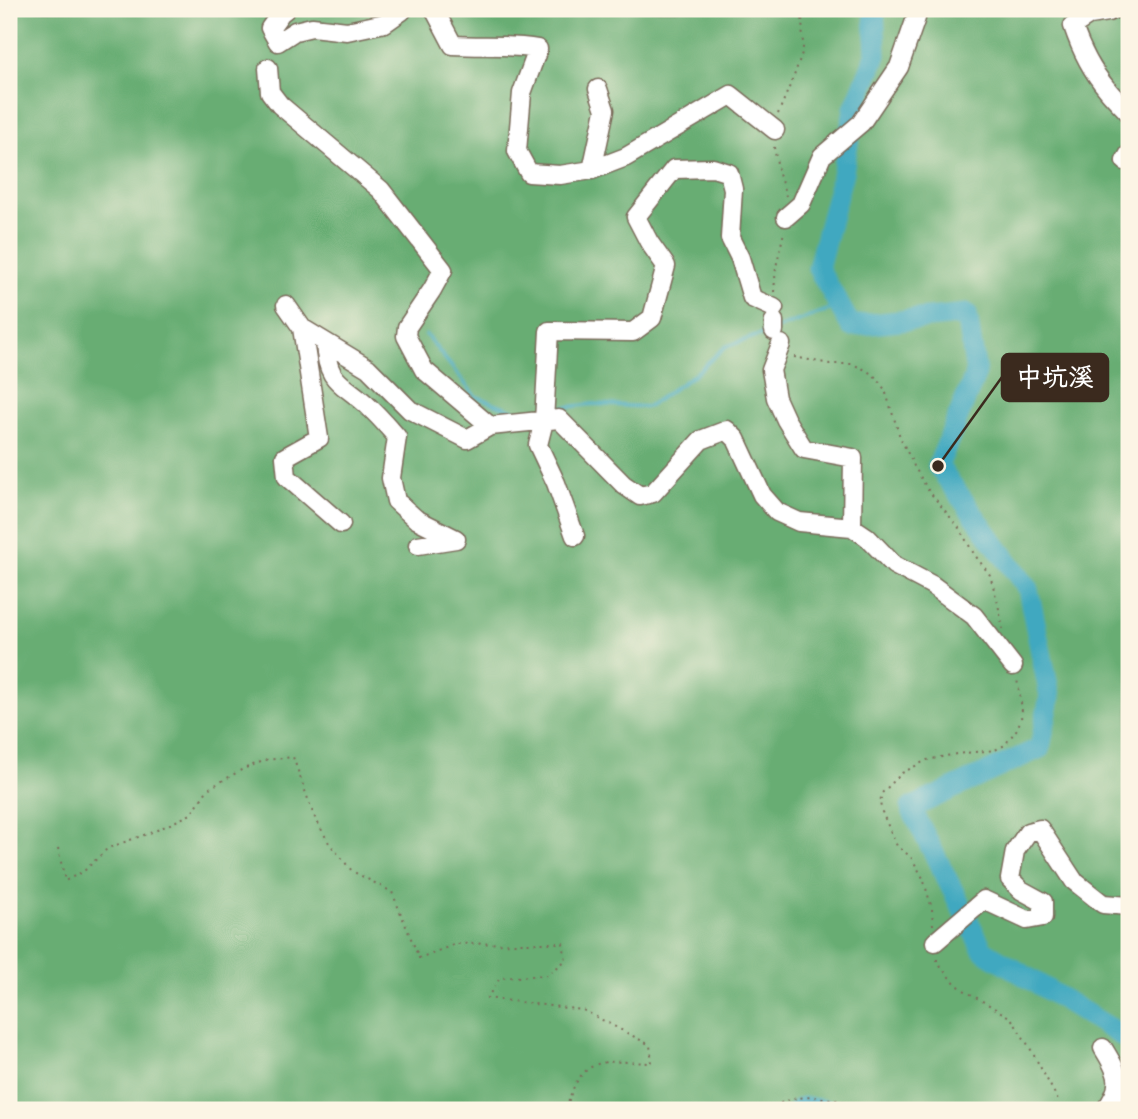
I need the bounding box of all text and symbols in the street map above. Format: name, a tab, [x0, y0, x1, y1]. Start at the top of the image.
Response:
callout: 中坑溪	[1002, 354, 1108, 401]
text: 中坑溪	[1016, 363, 1094, 394]

